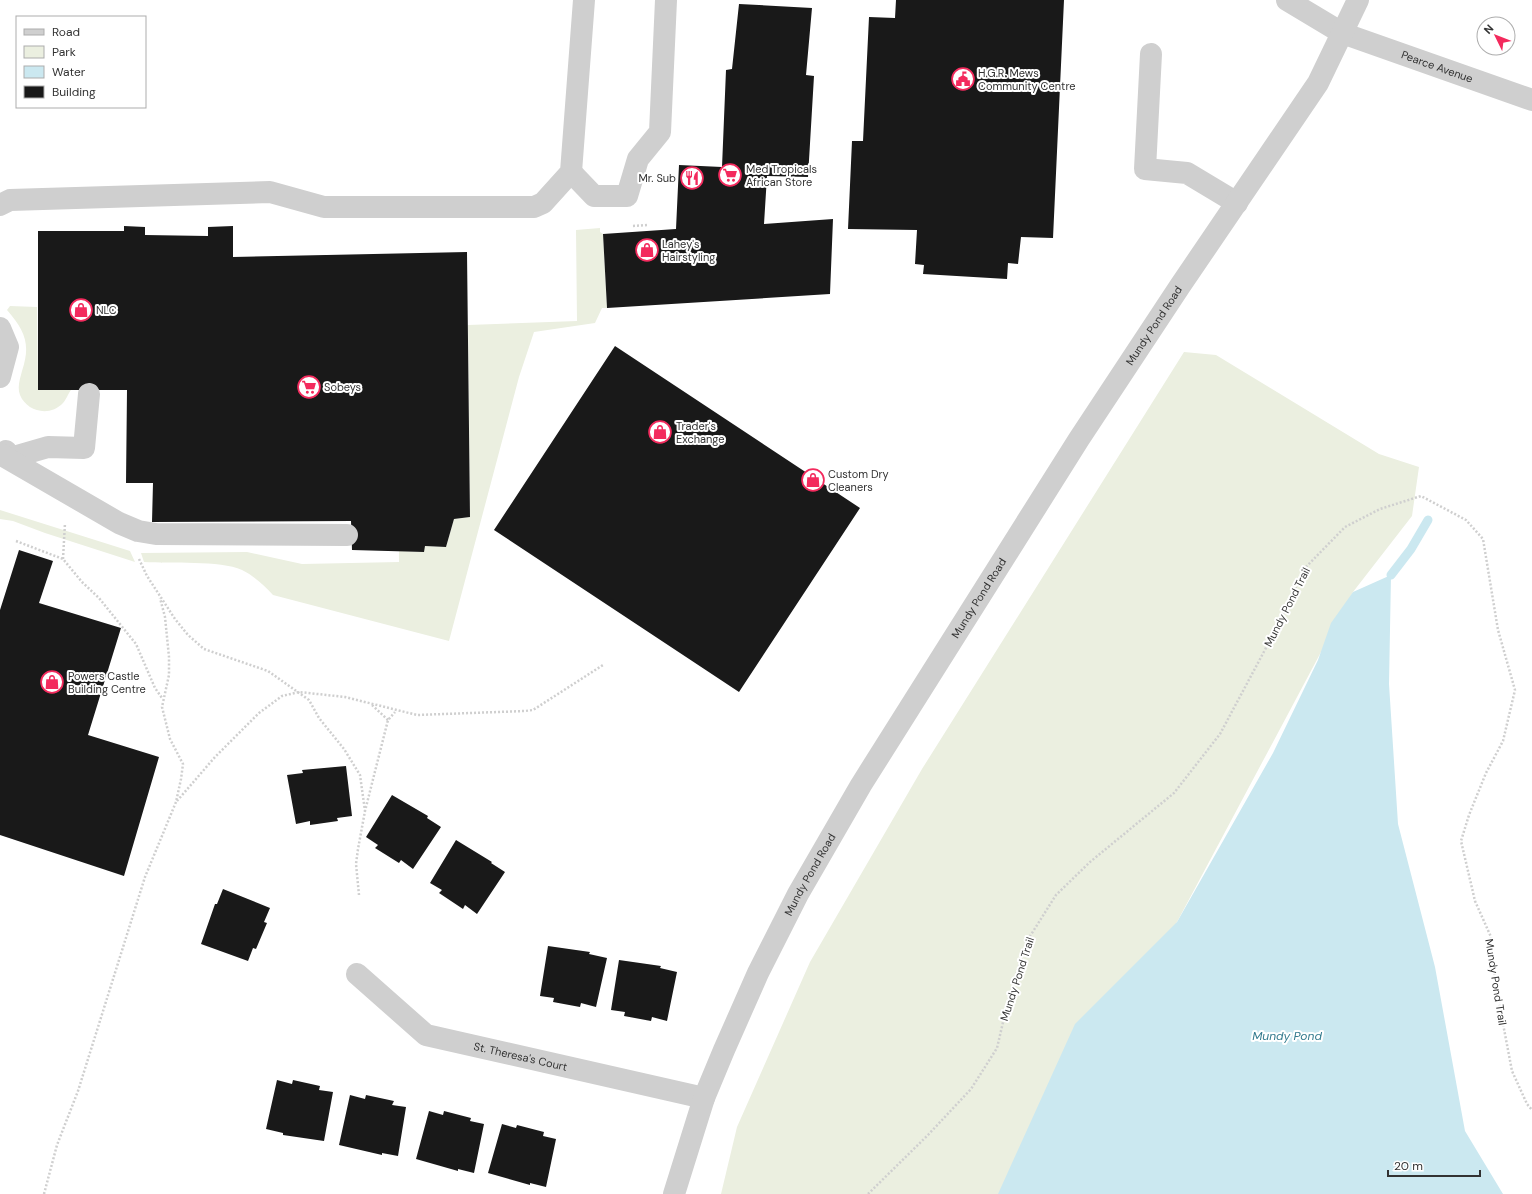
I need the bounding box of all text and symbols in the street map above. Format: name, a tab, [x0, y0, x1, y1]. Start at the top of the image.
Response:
legend	[16, 16, 146, 108]
north arrow	[1476, 16, 1516, 56]
text: N	[1481, 21, 1497, 37]
text: Road	[52, 24, 80, 40]
text: Park	[52, 44, 76, 60]
street label: Pearce Avenue	[1399, 47, 1475, 86]
text: Water	[52, 64, 86, 80]
public building icon: H.G.R. Mews Community Centre	[950, 66, 976, 92]
place label: H.G.R. Mews Community Centre	[978, 66, 1076, 93]
text: Building	[52, 84, 96, 100]
supermarket icon: Med Tropicals African Store	[717, 162, 743, 188]
place label: Med Tropicals African Store	[746, 162, 817, 189]
restaurant icon: Mr. Sub	[679, 165, 705, 191]
place label: Mr. Sub	[638, 171, 676, 185]
shop icon: Lahey's Hairstyling	[634, 237, 660, 263]
place label: Lahey's Hairstyling	[662, 237, 715, 264]
street label: Mundy Pond Road	[1123, 283, 1185, 368]
shop icon: NLC	[68, 297, 94, 323]
place label: NLC	[96, 303, 117, 317]
supermarket icon: Sobeys	[296, 374, 322, 400]
place label: Sobeys	[324, 380, 361, 394]
shop icon: Trader's Exchange	[647, 419, 673, 445]
place label: Trader's Exchange	[676, 419, 725, 446]
shop icon: Custom Dry Cleaners	[800, 467, 826, 493]
place label: Custom Dry Cleaners	[828, 467, 889, 494]
street label: Mundy Pond Road	[948, 555, 1009, 641]
street label: Mundy Pond Trail	[1261, 565, 1313, 649]
shop icon: Powers Castle Building Centre	[39, 669, 65, 695]
place label: Powers Castle Building Centre	[68, 669, 146, 696]
street label: Mundy Pond Road	[781, 831, 839, 918]
street label: Mundy Pond Trail	[997, 935, 1037, 1023]
street label: Mundy Pond Trail	[1482, 938, 1510, 1026]
water label: Mundy Pond	[1252, 1028, 1322, 1044]
street label: St. Theresa's Court	[472, 1039, 569, 1074]
scale bar	[1388, 1152, 1480, 1178]
text: 20 m	[1394, 1158, 1423, 1174]

